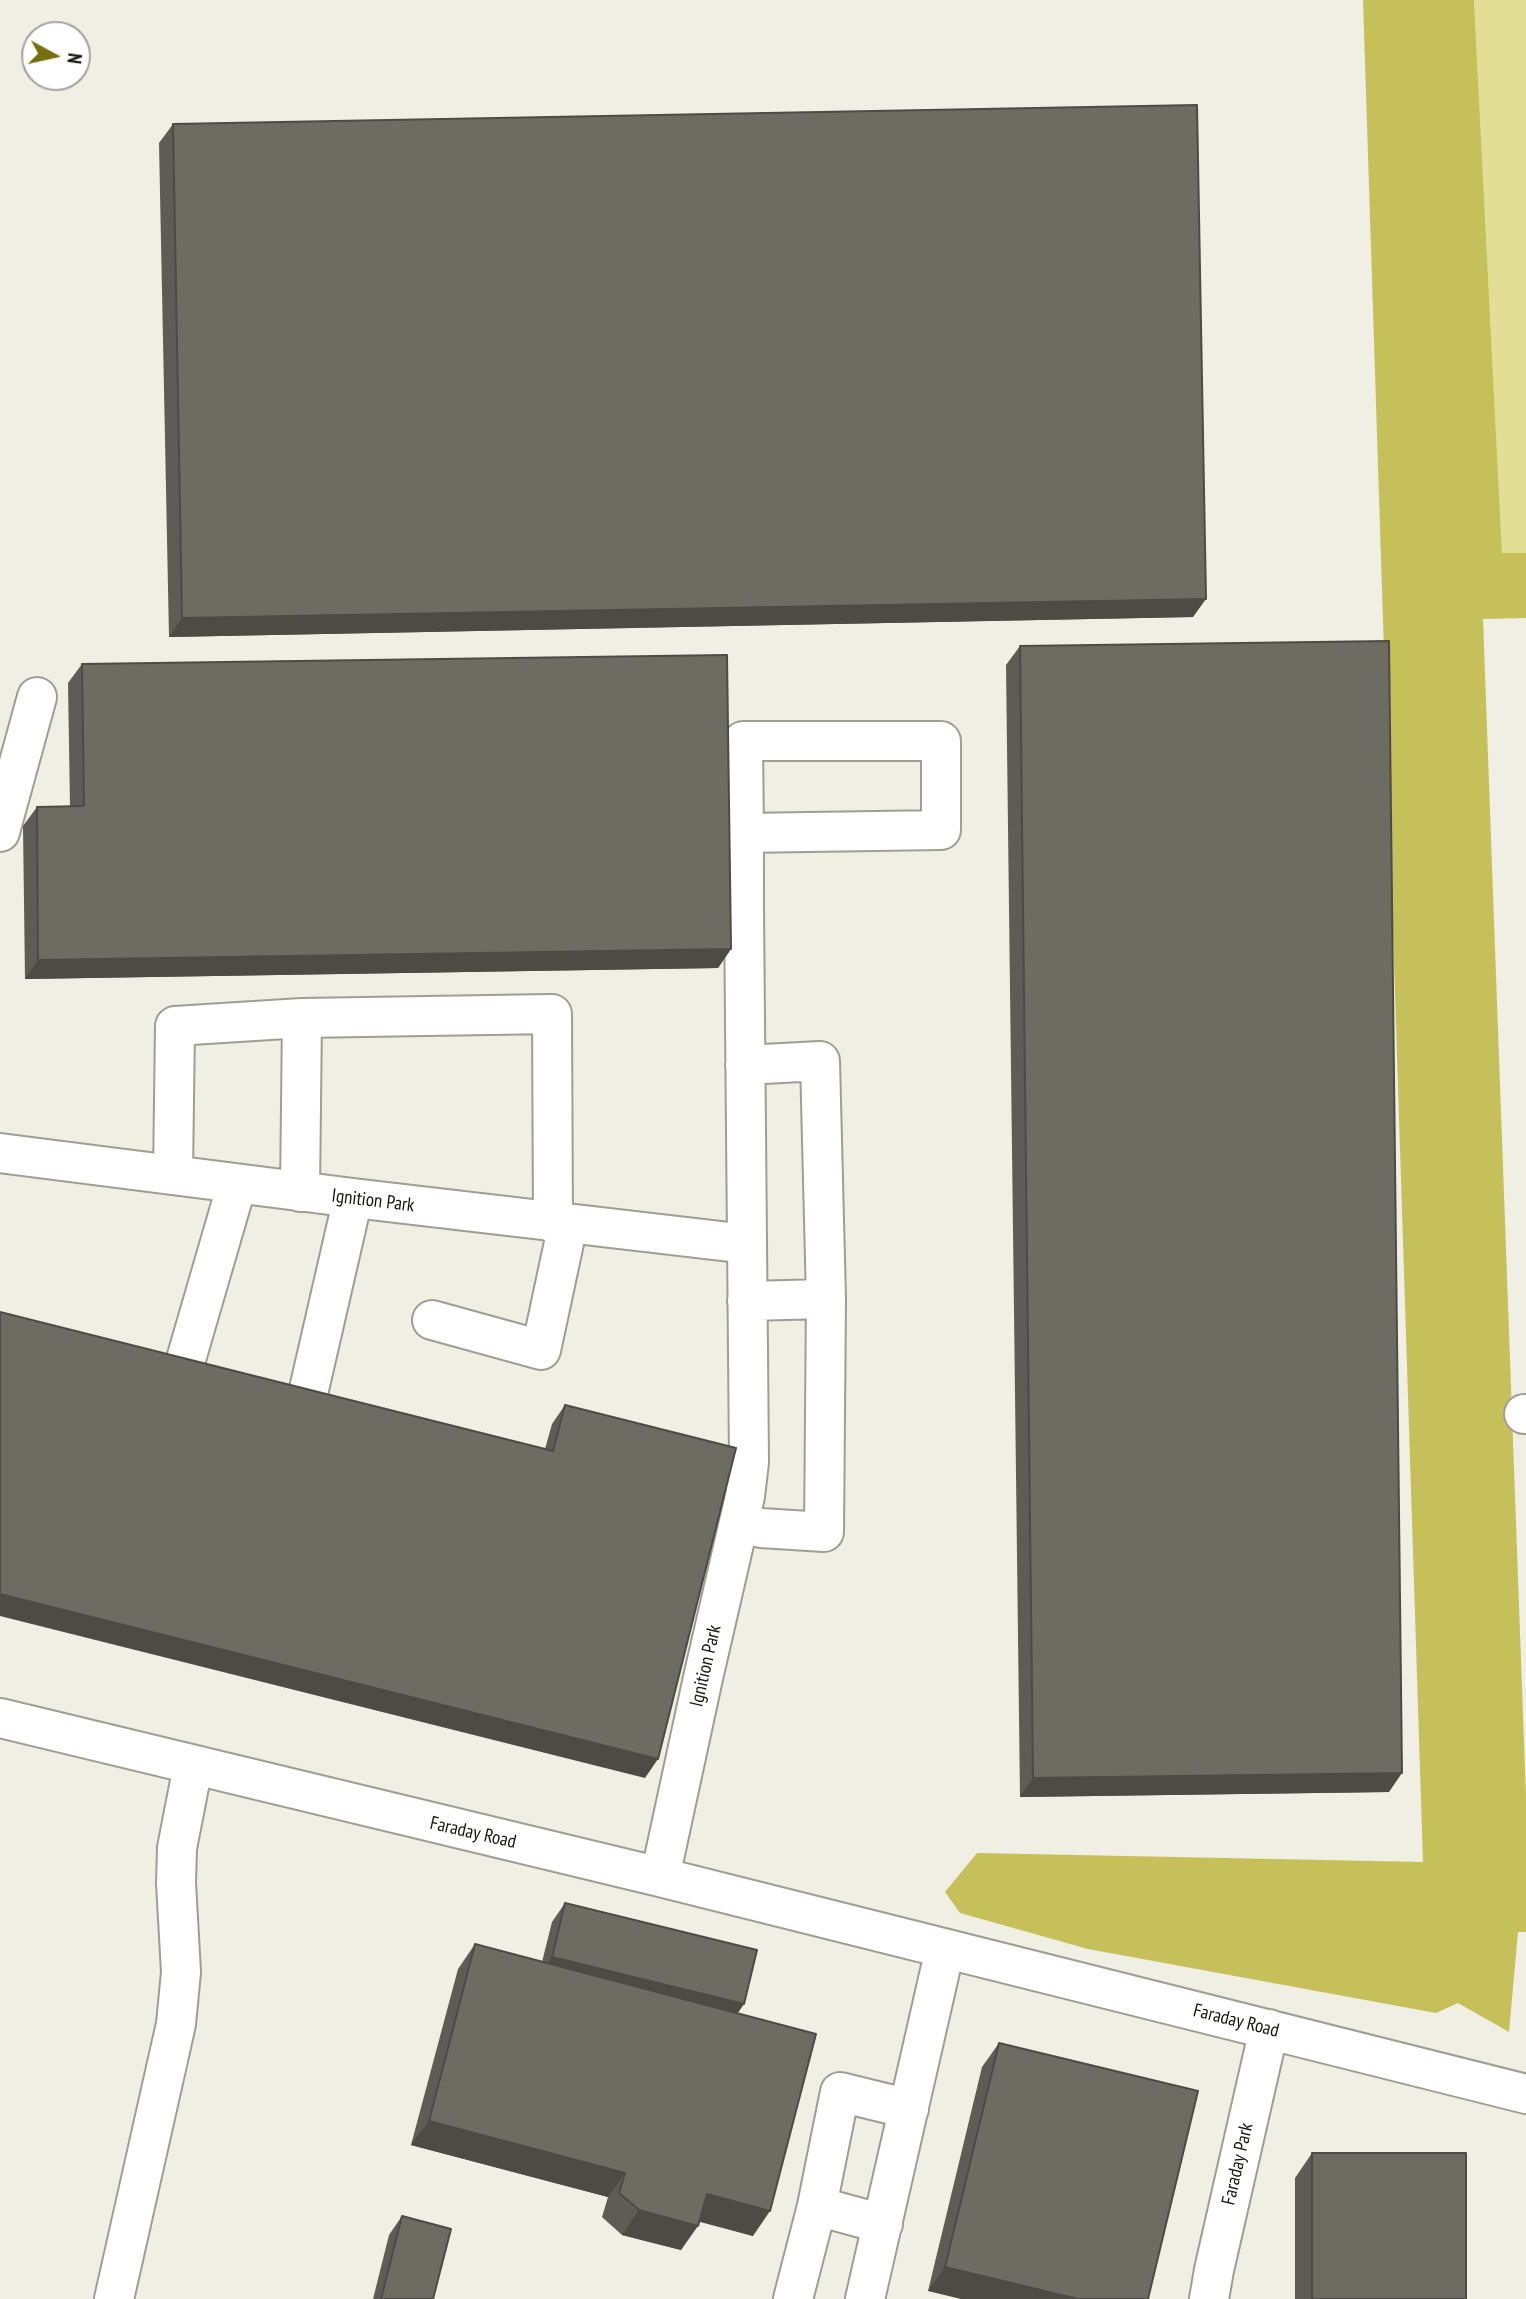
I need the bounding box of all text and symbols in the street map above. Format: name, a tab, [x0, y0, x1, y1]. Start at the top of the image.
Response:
north arrow	[21, 21, 91, 91]
text: N	[62, 52, 87, 65]
street label: Ignition Park	[330, 1185, 416, 1217]
street label: Ignition Park	[686, 1623, 726, 1709]
street label: Faraday Road	[428, 1812, 518, 1854]
street label: Faraday Road	[1191, 1999, 1281, 2043]
street label: Faraday Park	[1218, 2121, 1258, 2207]

